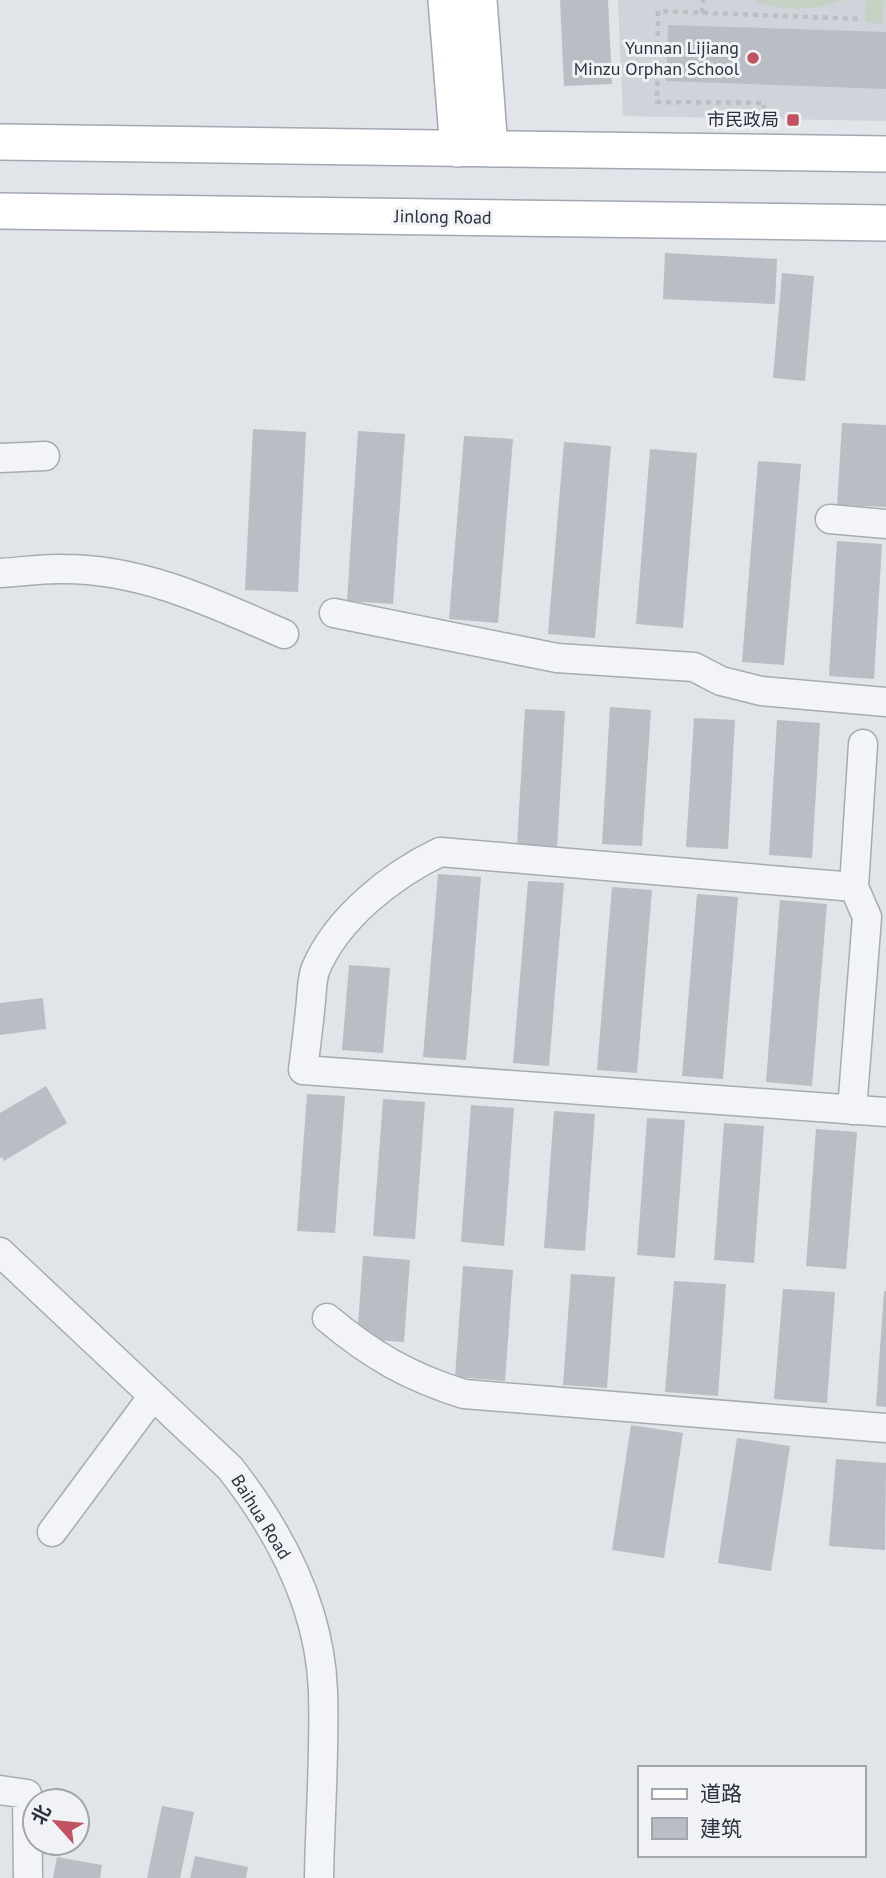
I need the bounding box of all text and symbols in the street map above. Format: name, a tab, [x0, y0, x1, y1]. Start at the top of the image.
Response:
place label: Yunnan Lijiang Minzu Orphan School	[574, 36, 740, 80]
marker: Yunnan Lijiang Minzu Orphan School	[745, 50, 761, 66]
place label: 市民政局	[707, 108, 779, 131]
marker: 市民政局	[785, 112, 801, 128]
street label: Jinlong Road	[393, 204, 492, 229]
street label: Baihua Road	[226, 1470, 297, 1563]
legend	[638, 1766, 865, 1857]
text: 道路	[700, 1780, 742, 1807]
north arrow	[21, 1787, 91, 1857]
text: 北	[26, 1800, 56, 1828]
text: 建筑	[700, 1815, 742, 1842]

